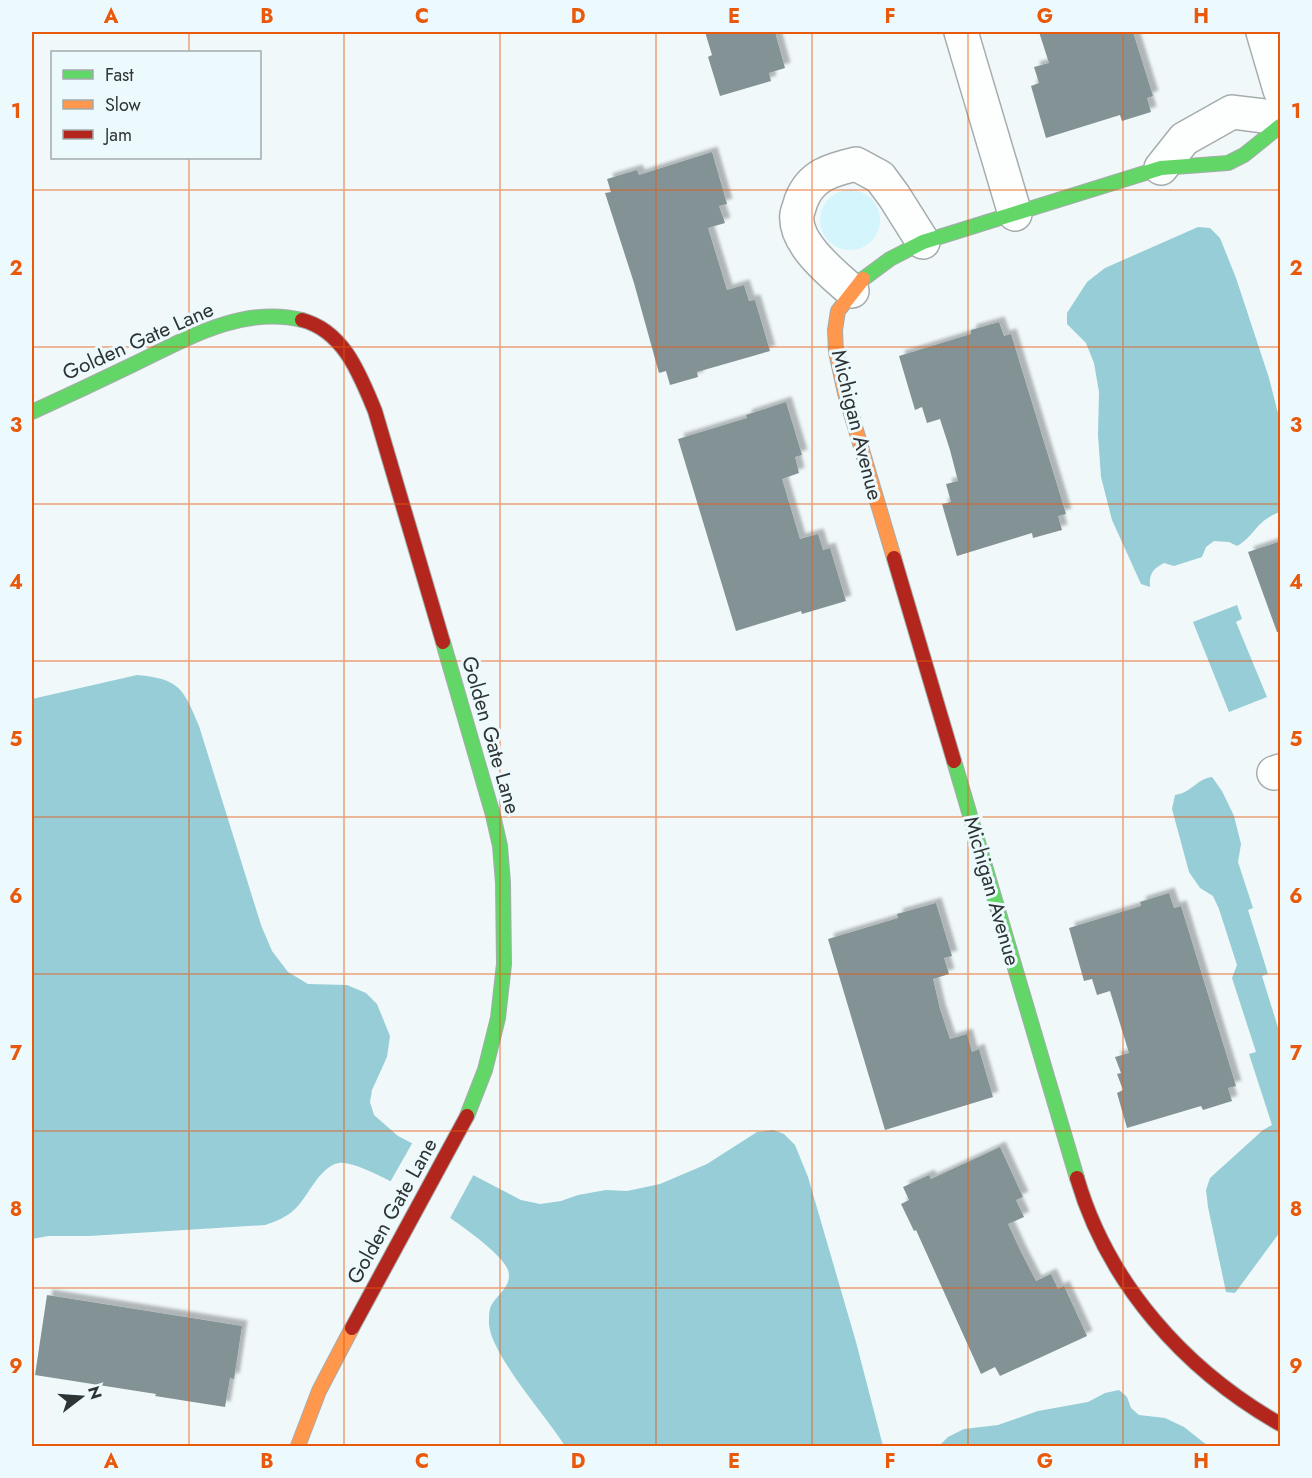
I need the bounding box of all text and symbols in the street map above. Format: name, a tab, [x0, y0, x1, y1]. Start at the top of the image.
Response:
text: A	[103, 2, 119, 31]
text: B	[260, 2, 274, 31]
text: C	[415, 2, 429, 31]
text: D	[571, 2, 585, 31]
text: E	[728, 2, 740, 31]
text: F	[884, 2, 896, 31]
text: G	[1037, 2, 1053, 31]
text: H	[1193, 2, 1209, 31]
legend	[51, 51, 261, 159]
text: Fast	[105, 62, 134, 88]
text: Slow	[105, 92, 142, 118]
text: 1	[11, 97, 21, 126]
text: 1	[1291, 97, 1301, 126]
text: Jam	[103, 122, 132, 148]
text: 2	[9, 254, 23, 283]
text: 2	[1289, 254, 1303, 283]
street label: Golden Gate Lane	[58, 294, 219, 388]
street label: Michigan Avenue	[824, 347, 890, 503]
text: 3	[10, 411, 22, 440]
text: 3	[1290, 411, 1302, 440]
text: 4	[9, 568, 23, 597]
text: 4	[1289, 568, 1303, 597]
street label: Golden Gate Lane	[454, 653, 528, 817]
text: 5	[10, 725, 23, 754]
text: 5	[1290, 725, 1303, 754]
street label: Michigan Avenue	[956, 813, 1028, 969]
text: 6	[9, 882, 23, 911]
text: 6	[1289, 882, 1303, 911]
text: 7	[10, 1039, 23, 1068]
text: 7	[1290, 1039, 1303, 1068]
street label: Golden Gate Lane	[339, 1132, 445, 1289]
text: 8	[10, 1195, 22, 1224]
text: 8	[1290, 1195, 1302, 1224]
text: 9	[9, 1352, 23, 1381]
text: 9	[1289, 1352, 1303, 1381]
north arrow	[51, 1367, 111, 1427]
text: N	[82, 1383, 108, 1402]
text: A	[103, 1447, 119, 1476]
text: B	[260, 1447, 274, 1476]
text: C	[415, 1447, 429, 1476]
text: D	[571, 1447, 585, 1476]
text: E	[728, 1447, 740, 1476]
text: F	[884, 1447, 896, 1476]
text: G	[1037, 1447, 1053, 1476]
text: H	[1193, 1447, 1209, 1476]

